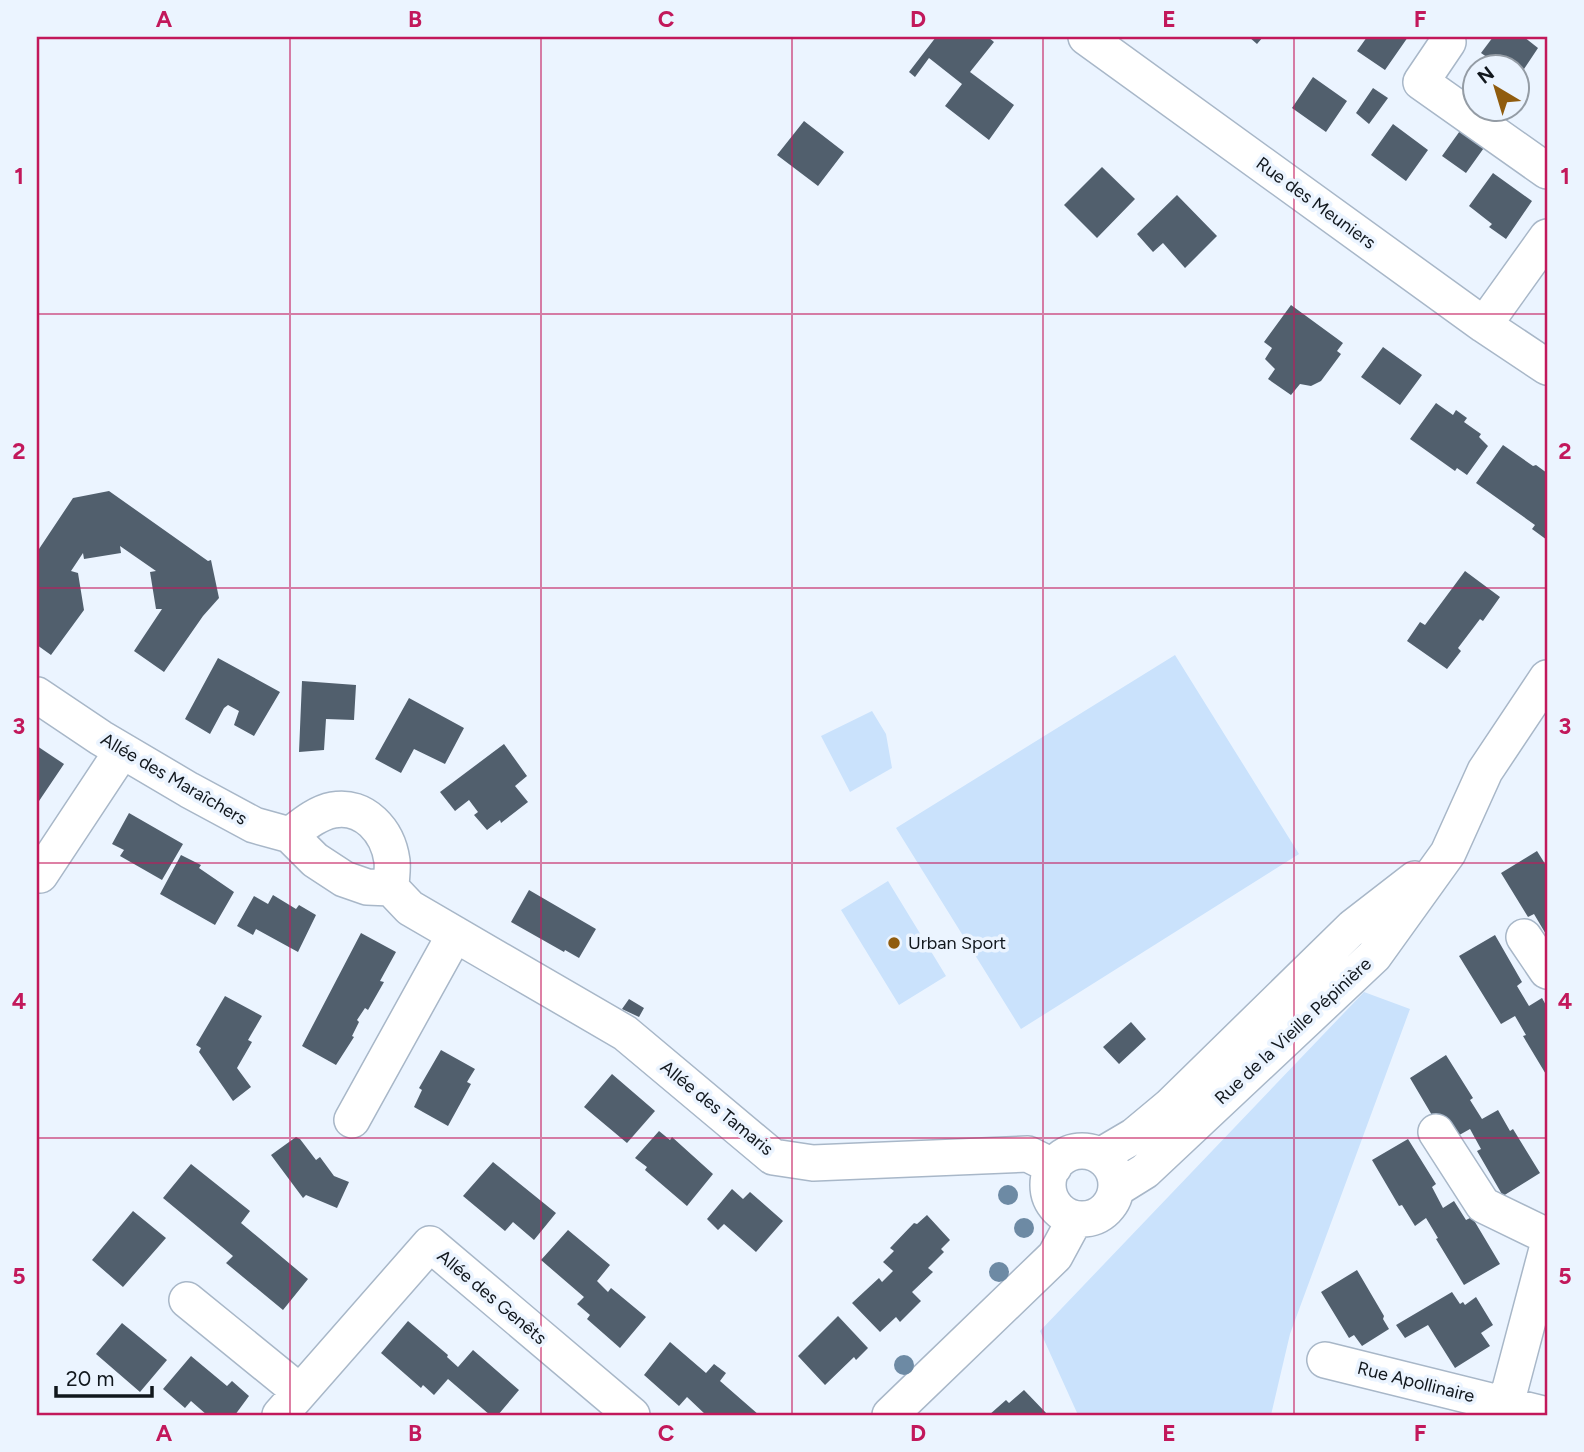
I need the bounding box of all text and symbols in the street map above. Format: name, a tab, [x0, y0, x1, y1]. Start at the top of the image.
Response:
text: A	[156, 5, 173, 33]
text: B	[408, 5, 422, 33]
text: C	[658, 5, 675, 33]
text: D	[910, 5, 926, 33]
text: E	[1162, 5, 1176, 33]
text: F	[1414, 5, 1427, 33]
north arrow	[1462, 52, 1532, 122]
text: N	[1473, 61, 1499, 89]
street label: Rue des Meuniers	[1252, 152, 1380, 254]
text: 1	[14, 162, 24, 190]
text: 1	[1560, 162, 1570, 190]
text: 2	[12, 437, 26, 465]
text: 2	[1558, 437, 1572, 465]
text: 3	[13, 712, 25, 740]
text: 3	[1559, 712, 1571, 740]
street label: Allée des Maraîchers	[97, 728, 251, 830]
place label: Urban Sport	[908, 932, 1006, 954]
marker: Urban Sport	[886, 935, 902, 951]
street label: Rue de la Vieille Pépinière	[1210, 953, 1376, 1109]
text: 4	[12, 987, 26, 1015]
text: 4	[1558, 987, 1572, 1015]
street label: Allée des Tamaris	[656, 1056, 778, 1160]
street label: Allée des Genêts	[433, 1245, 551, 1349]
text: 5	[12, 1262, 26, 1290]
text: 5	[1558, 1262, 1572, 1290]
scale bar	[56, 1354, 152, 1398]
street label: Rue Apollinaire	[1355, 1357, 1477, 1407]
text: 20 m	[66, 1366, 114, 1391]
text: A	[156, 1419, 173, 1447]
text: B	[408, 1419, 422, 1447]
text: C	[658, 1419, 675, 1447]
text: D	[910, 1419, 926, 1447]
text: E	[1162, 1419, 1176, 1447]
text: F	[1414, 1419, 1427, 1447]

